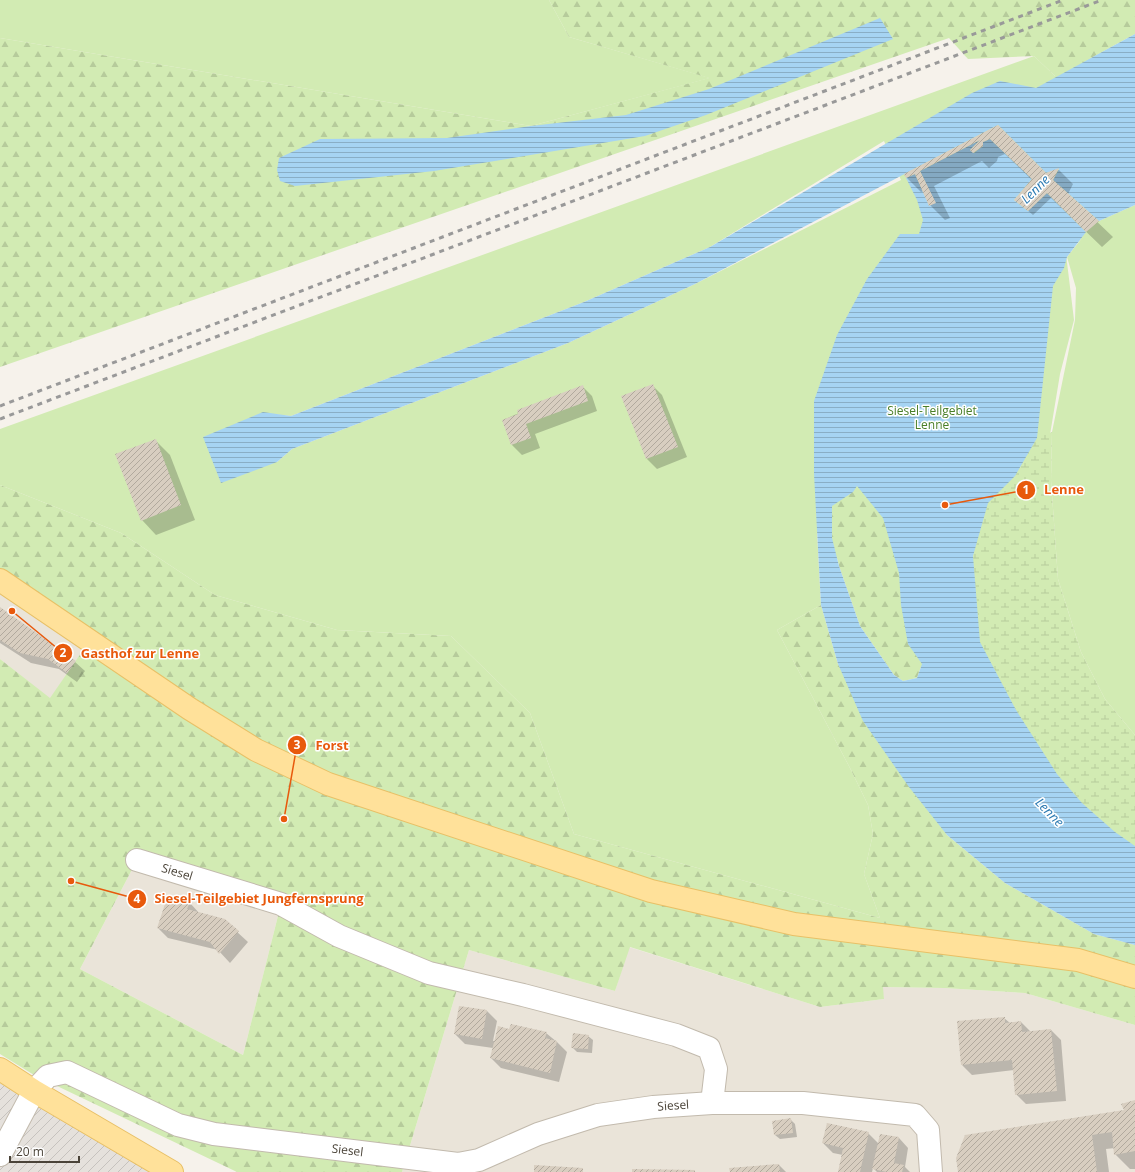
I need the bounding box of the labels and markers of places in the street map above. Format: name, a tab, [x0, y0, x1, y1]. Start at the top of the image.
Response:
callout: Lenne	[1016, 477, 1092, 502]
callout: Gasthof zur Lenne	[53, 641, 208, 666]
callout: Forst	[287, 733, 356, 758]
callout: Siesel-Teilgebiet Jungfernsprung	[127, 886, 372, 911]

